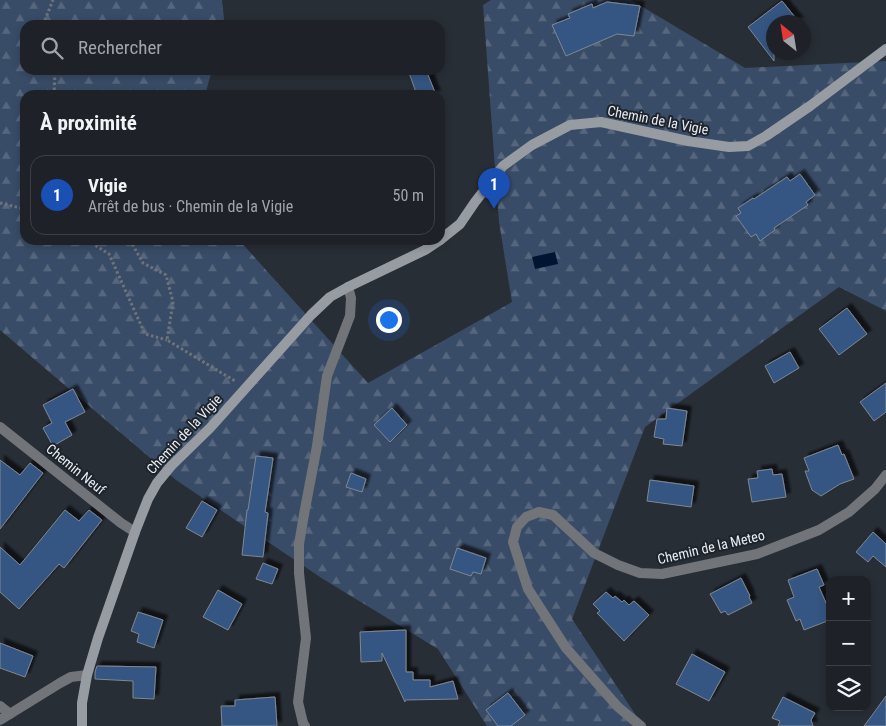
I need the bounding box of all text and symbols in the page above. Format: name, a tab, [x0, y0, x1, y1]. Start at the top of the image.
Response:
north arrow	[766, 15, 811, 60]
search box	[20, 20, 445, 75]
icon: search	[38, 34, 66, 62]
text: Rechercher	[78, 36, 162, 59]
street label: Chemin de la Vigie	[606, 102, 710, 138]
text: À proximité	[40, 111, 137, 135]
pin: 1	[478, 168, 510, 209]
text: Vigie	[88, 174, 127, 197]
text: 1	[53, 186, 61, 205]
text: 50 m	[392, 186, 424, 205]
text: Arrêt de bus · Chemin de la Vigie	[88, 197, 293, 216]
your location	[376, 307, 402, 333]
street label: Chemin de la Vigie	[143, 391, 225, 477]
street label: Chemin Neuf	[43, 440, 109, 498]
street label: Chemin de la Meteo	[656, 527, 766, 567]
map controls	[826, 576, 871, 711]
button: +	[826, 576, 871, 621]
button: −	[826, 621, 871, 666]
button: layers	[826, 666, 871, 711]

